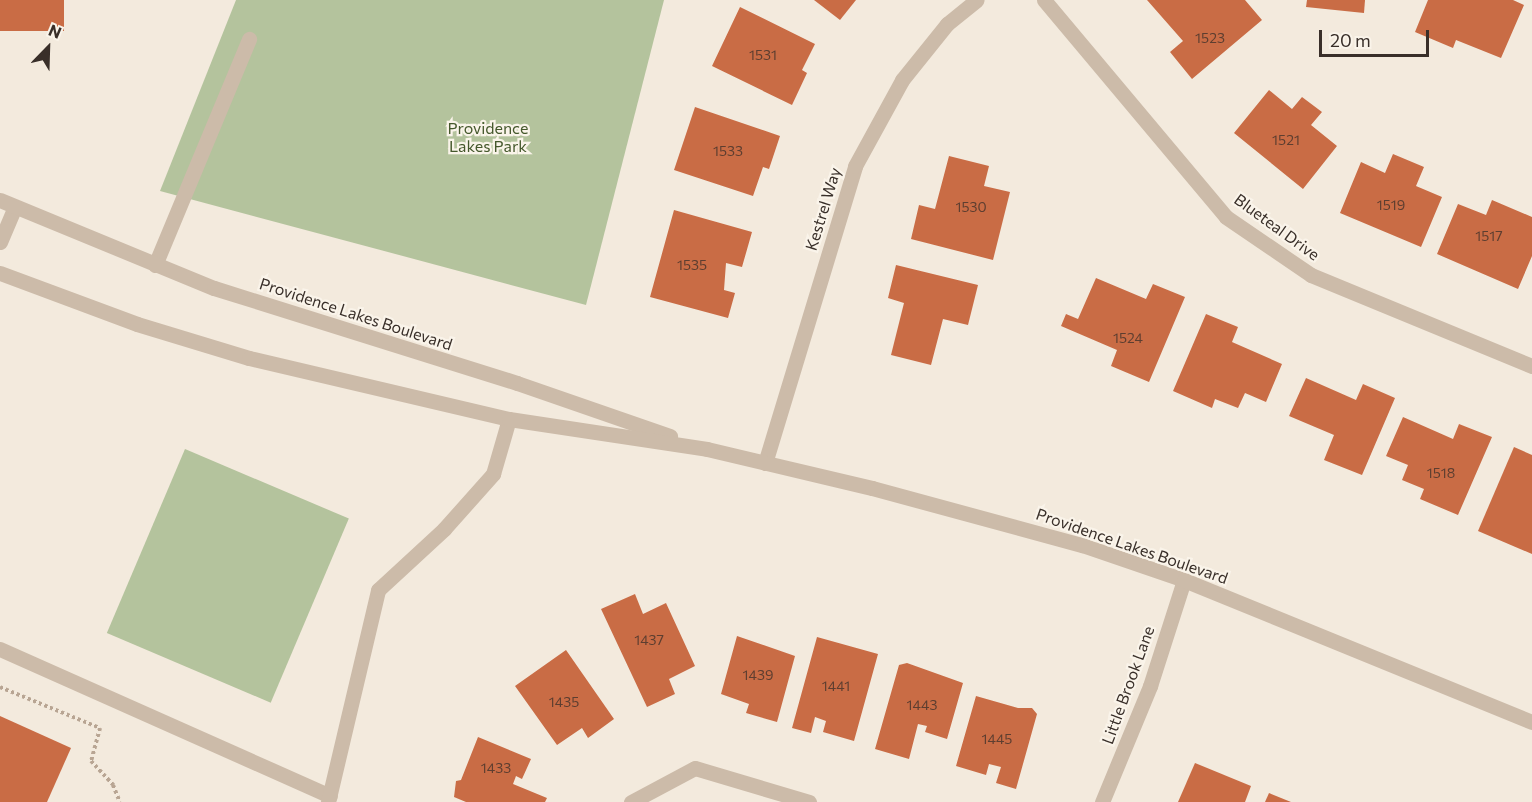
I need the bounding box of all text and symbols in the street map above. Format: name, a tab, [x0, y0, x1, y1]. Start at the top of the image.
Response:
north arrow	[18, 18, 78, 78]
scale bar	[1322, 18, 1432, 56]
text: N	[46, 20, 64, 42]
text: 20 m	[1330, 29, 1371, 51]
house number: 1523	[1195, 30, 1225, 46]
house number: 1531	[749, 47, 777, 63]
park label: Providence Lakes Park	[448, 118, 528, 156]
house number: 1521	[1272, 132, 1300, 148]
house number: 1533	[713, 143, 743, 159]
street label: Kestrel Way	[801, 165, 845, 253]
street label: Blueteal Drive	[1231, 190, 1323, 264]
house number: 1519	[1377, 197, 1405, 213]
house number: 1530	[955, 199, 987, 215]
house number: 1517	[1475, 228, 1503, 244]
house number: 1535	[677, 257, 707, 273]
street label: Providence Lakes Boulevard	[257, 274, 455, 354]
house number: 1524	[1113, 330, 1143, 346]
house number: 1518	[1427, 465, 1455, 481]
street label: Providence Lakes Boulevard	[1034, 504, 1230, 588]
street label: Little Brook Lane	[1098, 623, 1158, 747]
house number: 1437	[634, 632, 664, 648]
house number: 1439	[743, 667, 773, 683]
house number: 1441	[822, 678, 850, 694]
house number: 1435	[549, 694, 579, 710]
house number: 1443	[907, 697, 937, 713]
house number: 1445	[982, 731, 1012, 747]
house number: 1433	[481, 760, 511, 776]

